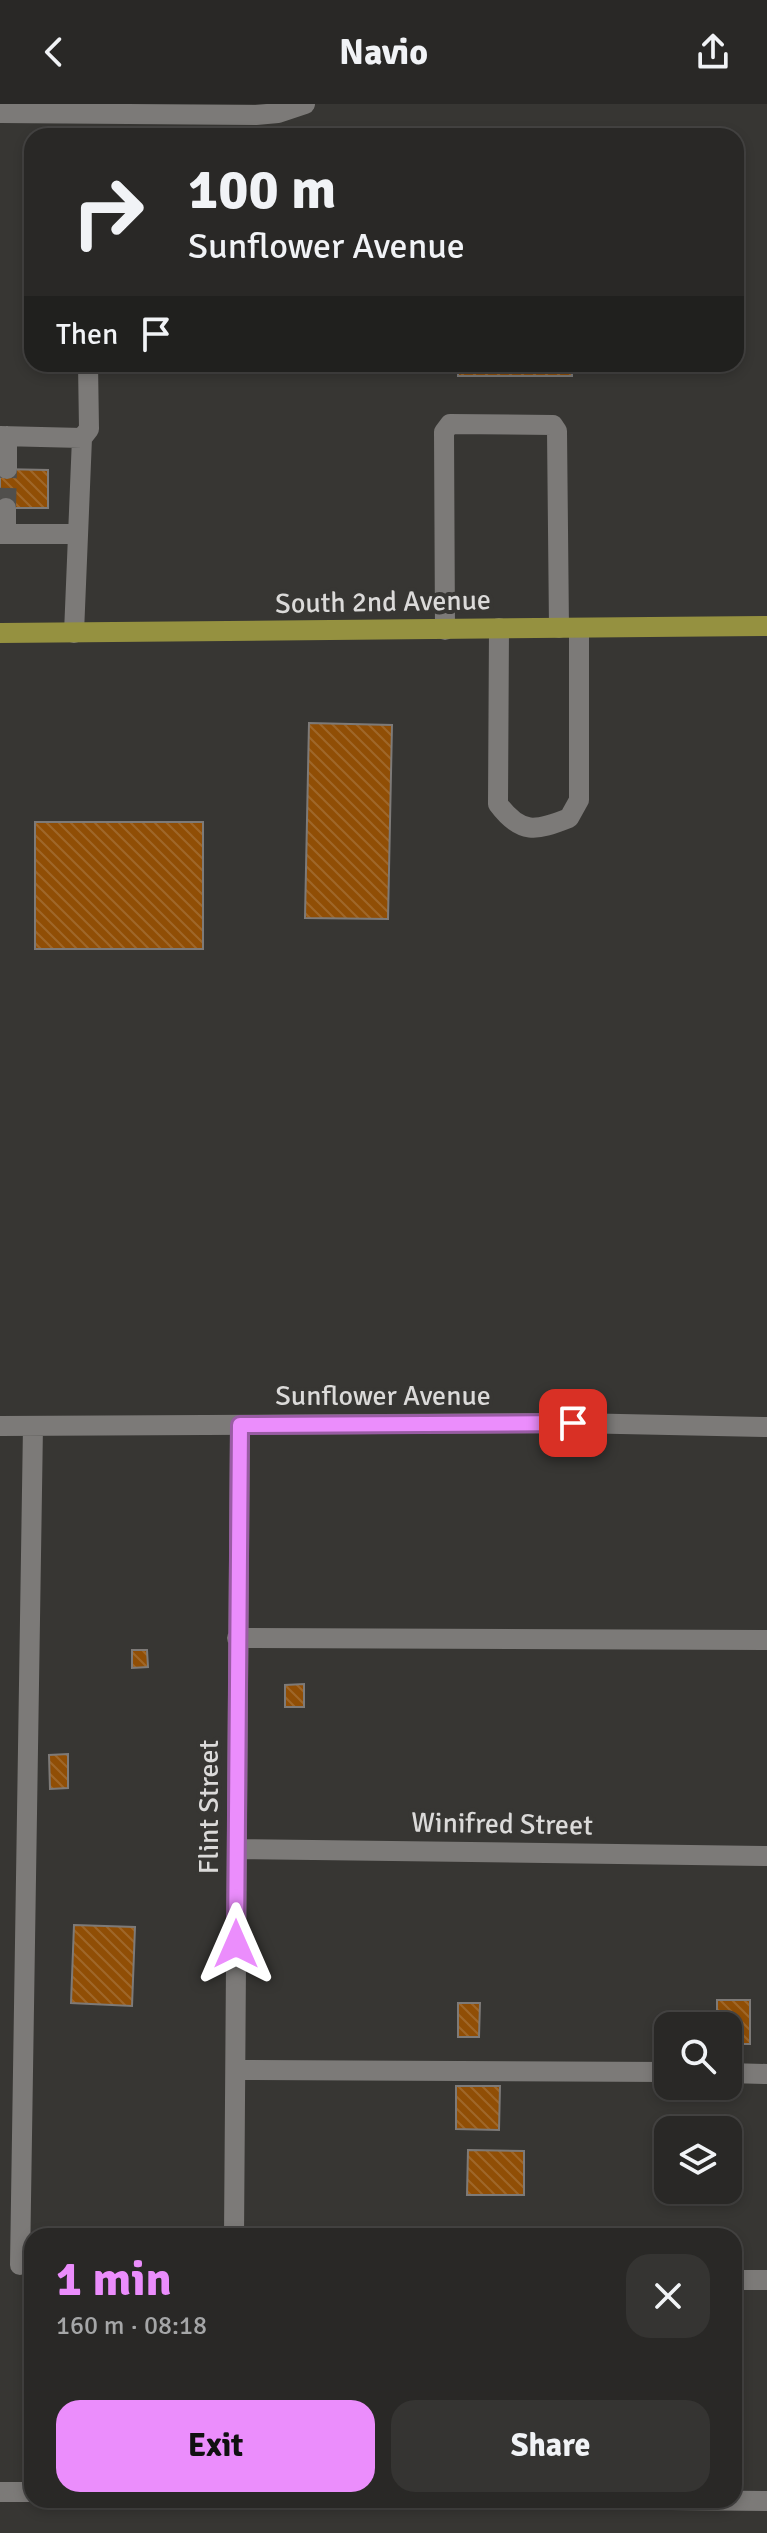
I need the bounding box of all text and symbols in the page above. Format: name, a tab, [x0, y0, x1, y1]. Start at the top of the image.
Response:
icon: back	[32, 30, 76, 74]
text: Navio	[339, 30, 428, 75]
icon: share	[691, 30, 735, 74]
text: 100 m	[188, 155, 336, 224]
icon: right	[56, 160, 160, 264]
text: Sunflower Avenue	[188, 224, 465, 269]
icon: arrive	[134, 312, 178, 356]
text: Then	[56, 316, 118, 353]
street label: South 2nd Avenue	[275, 583, 491, 621]
street label: Sunflower Avenue	[275, 1379, 491, 1413]
pin	[539, 1389, 607, 1457]
icon: arrive	[551, 1401, 595, 1445]
street label: Flint Street	[192, 1740, 226, 1874]
street label: Winifred Street	[411, 1805, 593, 1843]
position arrow	[194, 1902, 278, 1986]
map controls	[654, 2012, 742, 2204]
button: search	[654, 2012, 742, 2100]
button: layers	[654, 2116, 742, 2204]
text: 1 min	[56, 2250, 172, 2309]
button: close	[626, 2254, 710, 2338]
text: 160 m · 08:18	[56, 2310, 207, 2342]
button: Exit	[56, 2400, 375, 2492]
button: Share	[391, 2400, 710, 2492]

